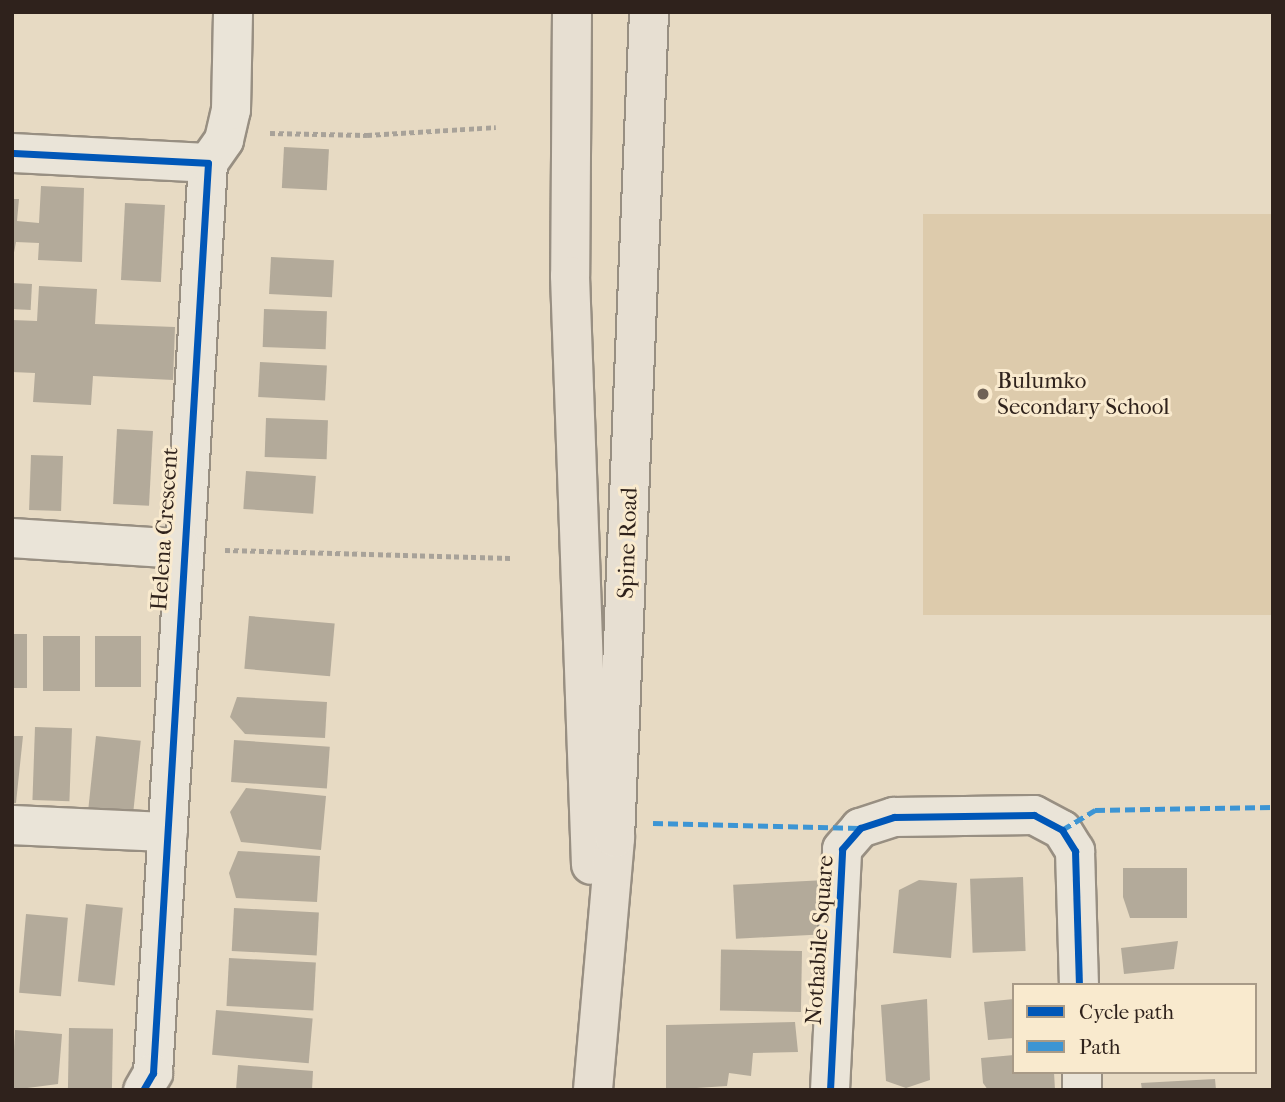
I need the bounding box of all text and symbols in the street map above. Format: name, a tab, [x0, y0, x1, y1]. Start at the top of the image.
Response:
place label: Bulumko Secondary School	[997, 367, 1170, 421]
marker: Bulumko Secondary School	[975, 386, 991, 402]
street label: Helena Crescent	[146, 446, 184, 612]
street label: Spine Road	[612, 487, 644, 599]
street label: Nothabile Square	[800, 854, 840, 1026]
legend	[1012, 983, 1257, 1074]
text: Cycle path	[1079, 1000, 1174, 1024]
text: Path	[1079, 1035, 1120, 1059]

